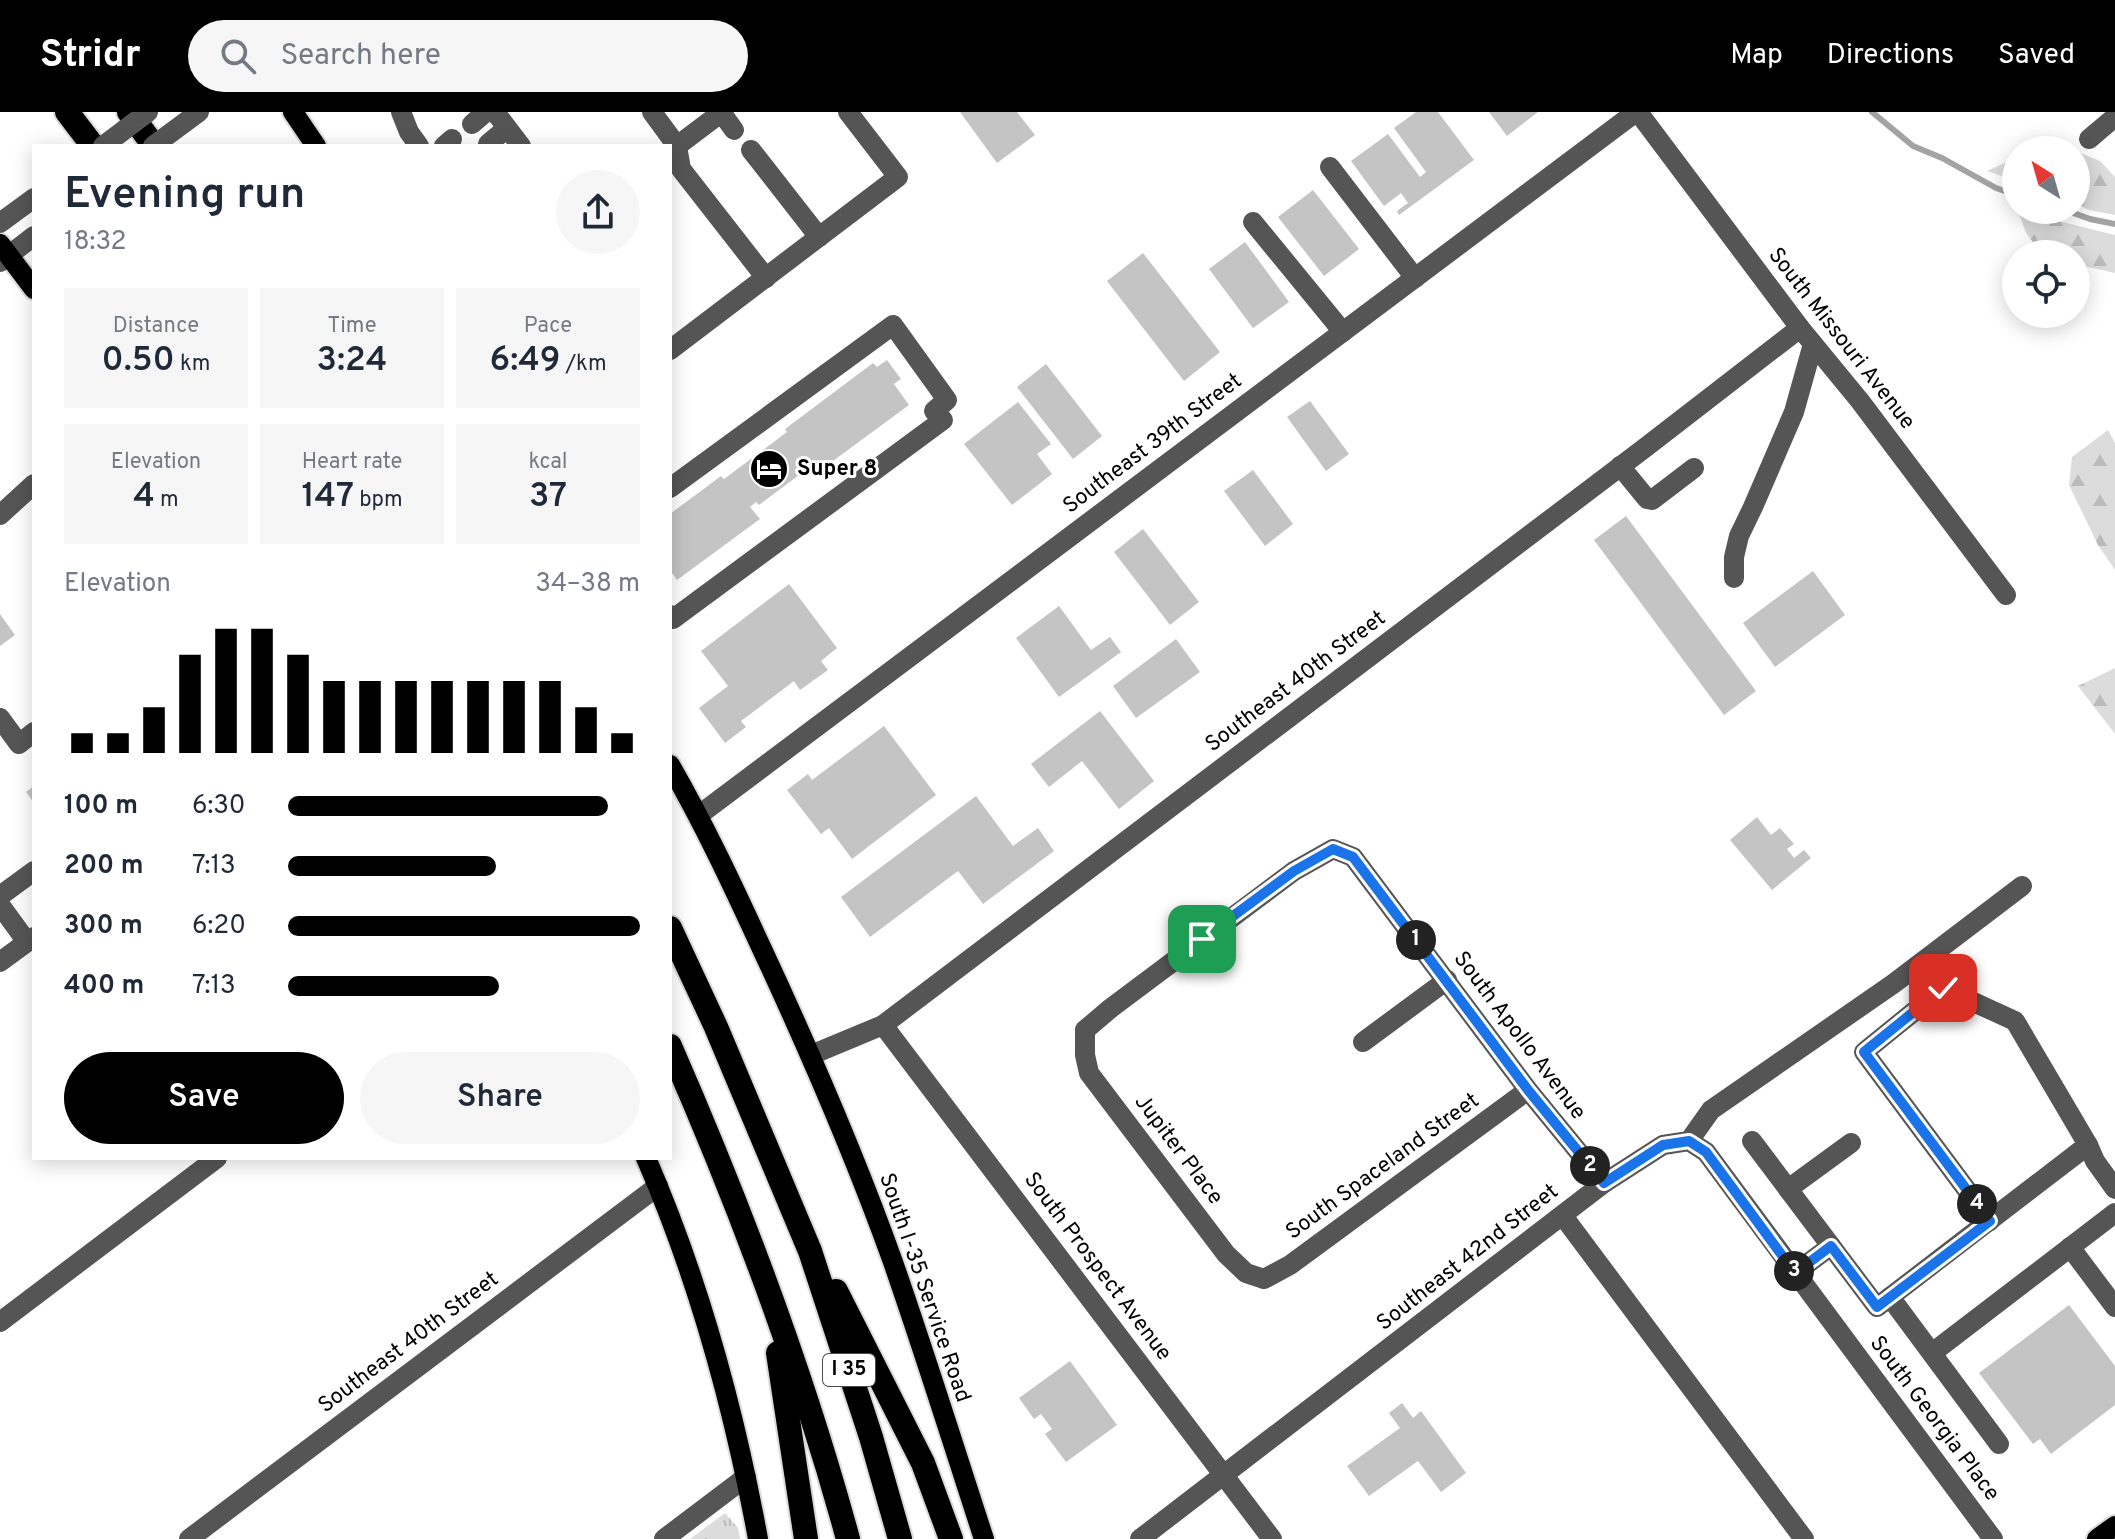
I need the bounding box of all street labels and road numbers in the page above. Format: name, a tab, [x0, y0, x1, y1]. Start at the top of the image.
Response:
street label: South Missouri Avenue	[1762, 243, 1920, 435]
street label: Southeast 39th Street	[1058, 368, 1248, 520]
street label: Southeast 40th Street	[1201, 605, 1391, 759]
street label: South Apollo Avenue	[1447, 947, 1591, 1125]
street label: South Spaceland Street	[1281, 1088, 1485, 1246]
street label: Jupiter Place	[1128, 1090, 1228, 1210]
street label: South Prospect Avenue	[1017, 1167, 1177, 1367]
street label: South I-35 Service Road	[872, 1170, 976, 1406]
street label: Southeast 42nd Street	[1372, 1179, 1564, 1337]
street label: Southeast 40th Street	[314, 1266, 504, 1420]
street label: South Georgia Place	[1863, 1331, 2005, 1507]
road number: I 35	[823, 1354, 875, 1386]

